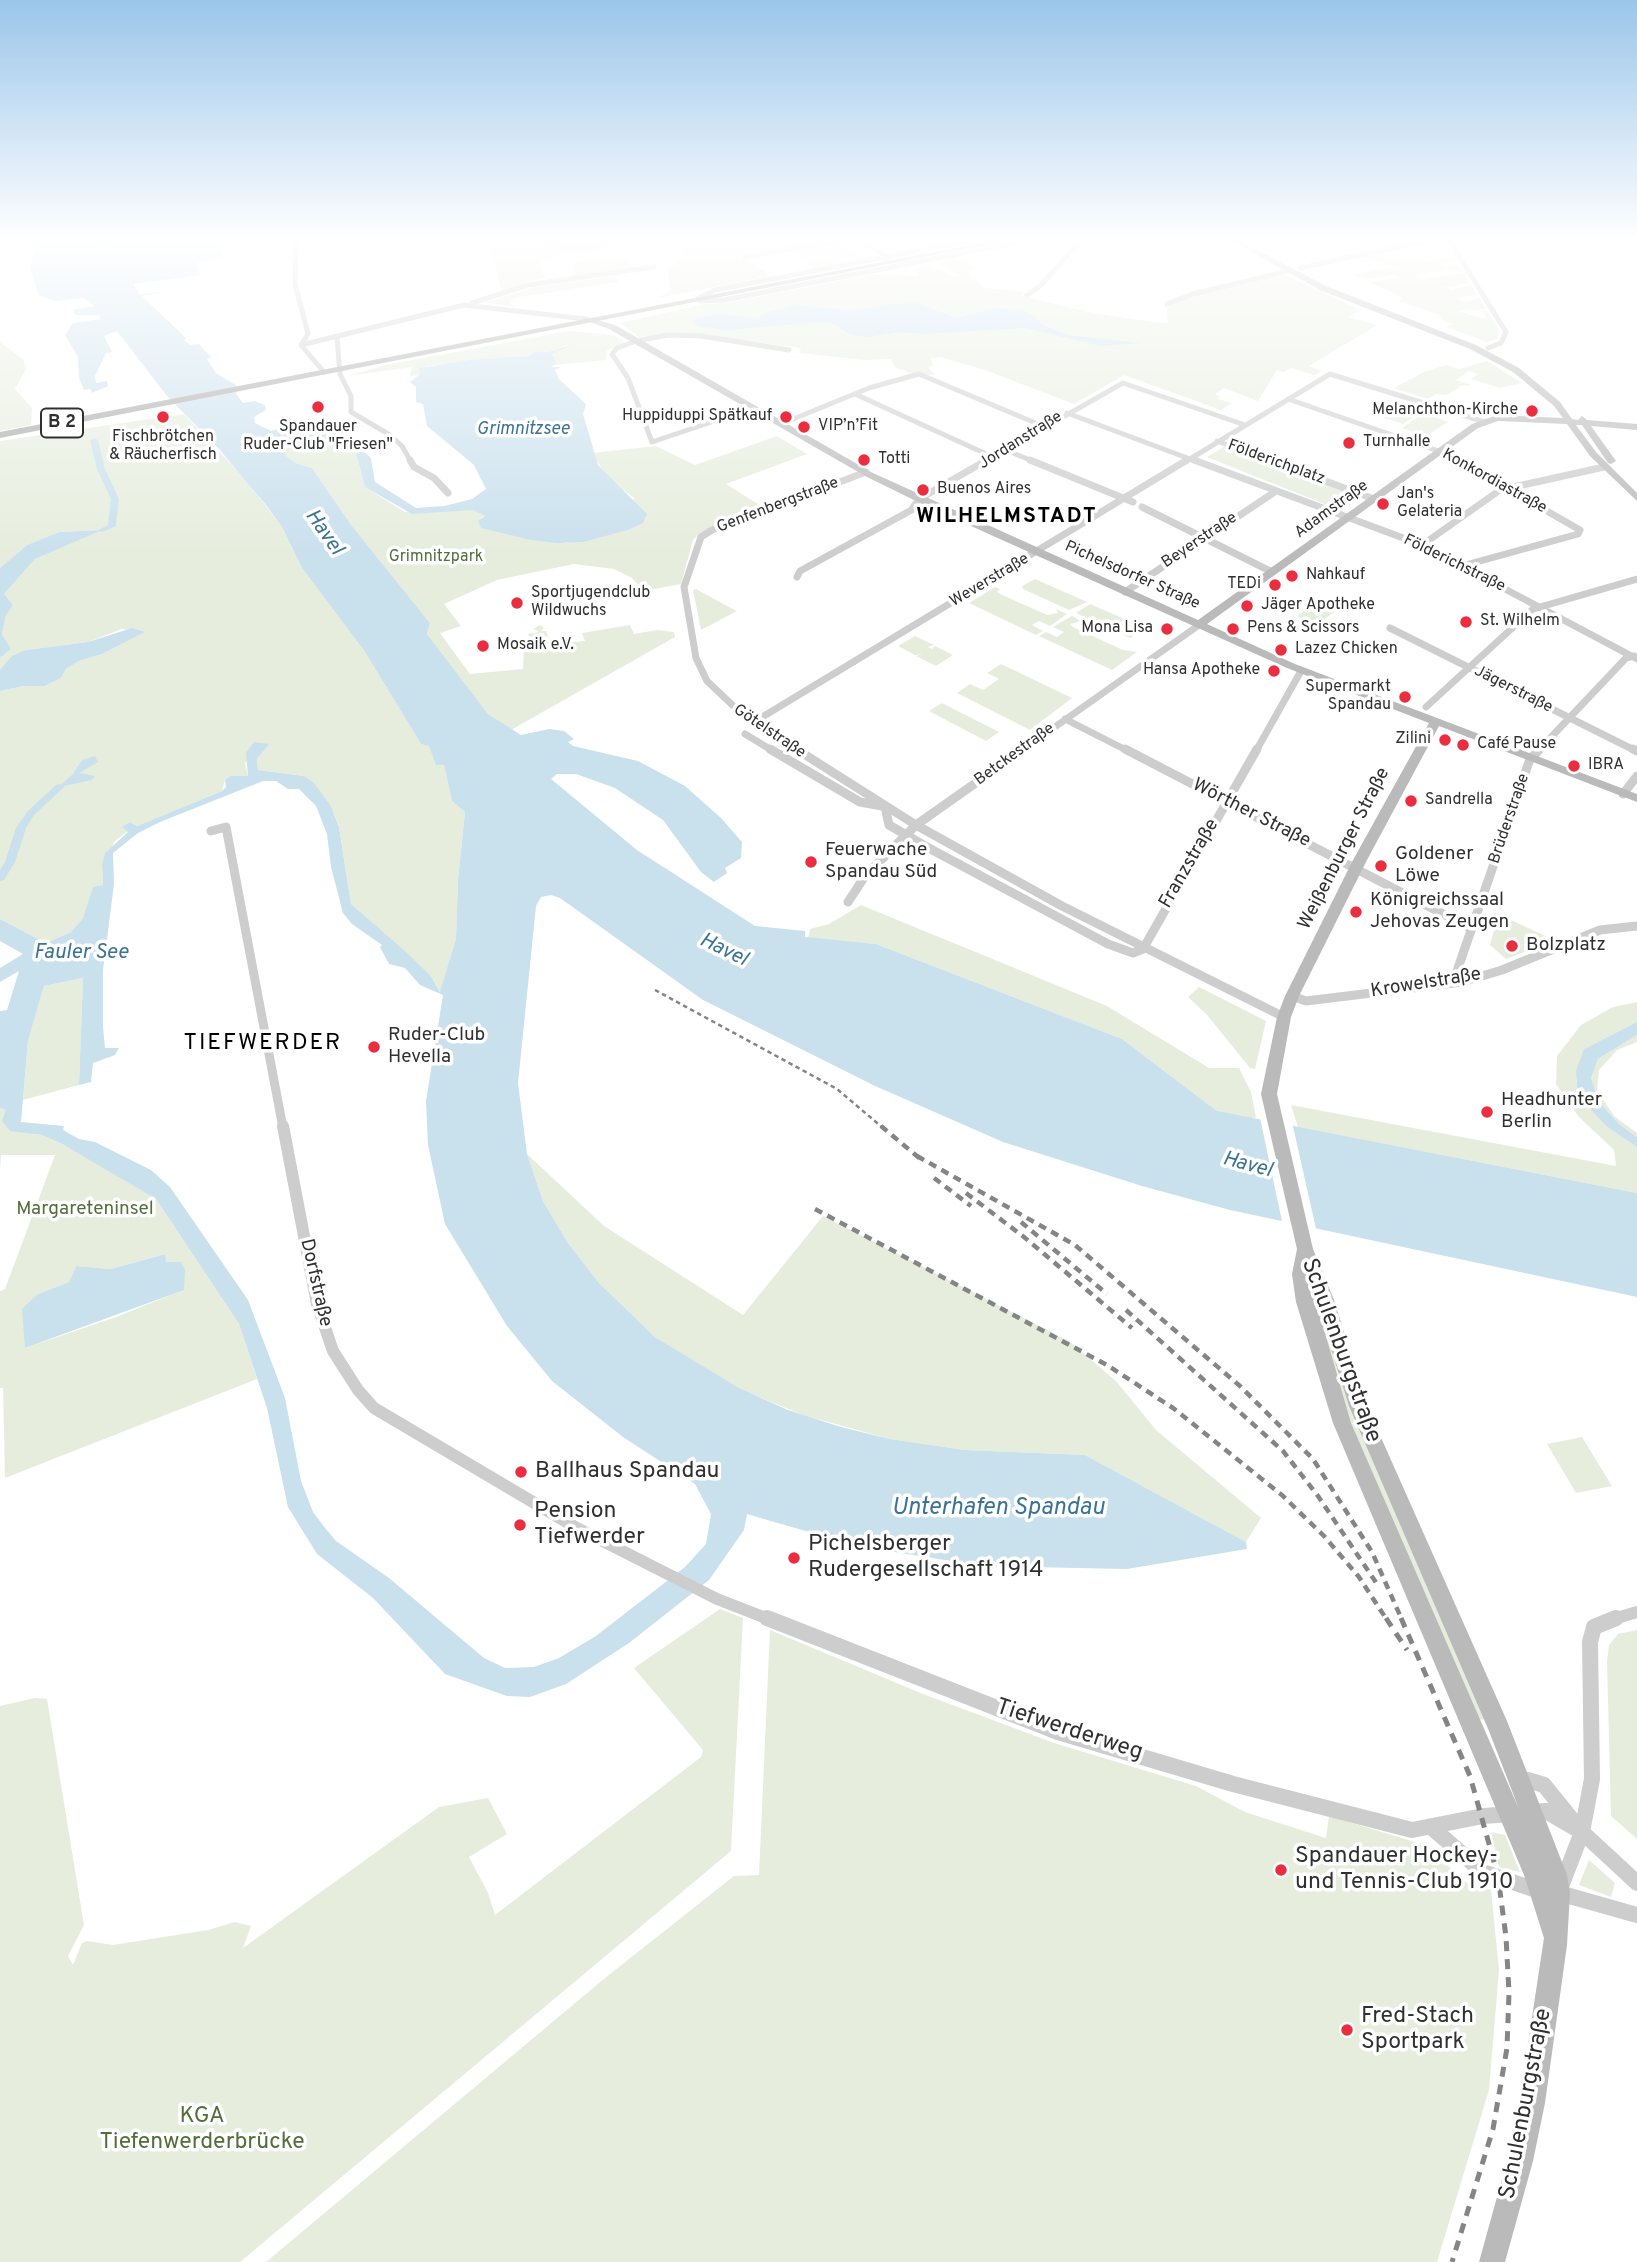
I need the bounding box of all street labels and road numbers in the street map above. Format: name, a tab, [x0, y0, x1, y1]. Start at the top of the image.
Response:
road number: B 2	[41, 408, 83, 438]
street label: Jordanstraße	[976, 408, 1066, 474]
street label: Földerichplatz	[1225, 437, 1327, 489]
street label: Konkordiastraße	[1438, 445, 1550, 519]
street label: Genfenbergstraße	[714, 474, 842, 538]
street label: Adamstraße	[1291, 477, 1373, 543]
street label: Beyerstraße	[1159, 509, 1241, 573]
street label: Földerichstraße	[1400, 531, 1508, 597]
street label: Pichelsdorfer Straße	[1061, 538, 1203, 614]
street label: Weverstraße	[947, 550, 1033, 612]
street label: Jägerstraße	[1471, 662, 1555, 718]
street label: Götelstraße	[729, 701, 809, 763]
street label: Betckestraße	[971, 720, 1059, 790]
street label: Weißenburger Straße	[1294, 764, 1396, 934]
street label: Brüderstraße	[1486, 771, 1534, 867]
street label: Wörther Straße	[1188, 774, 1314, 854]
street label: Franzstraße	[1155, 815, 1225, 913]
street label: Krowelstraße	[1369, 964, 1483, 1004]
street label: Dorfstraße	[294, 1237, 336, 1329]
street label: Schulenburgstraße	[1294, 1255, 1386, 1447]
street label: Tiefwerderweg	[992, 1694, 1146, 1768]
street label: Schulenburgstraße	[1495, 2006, 1559, 2202]

